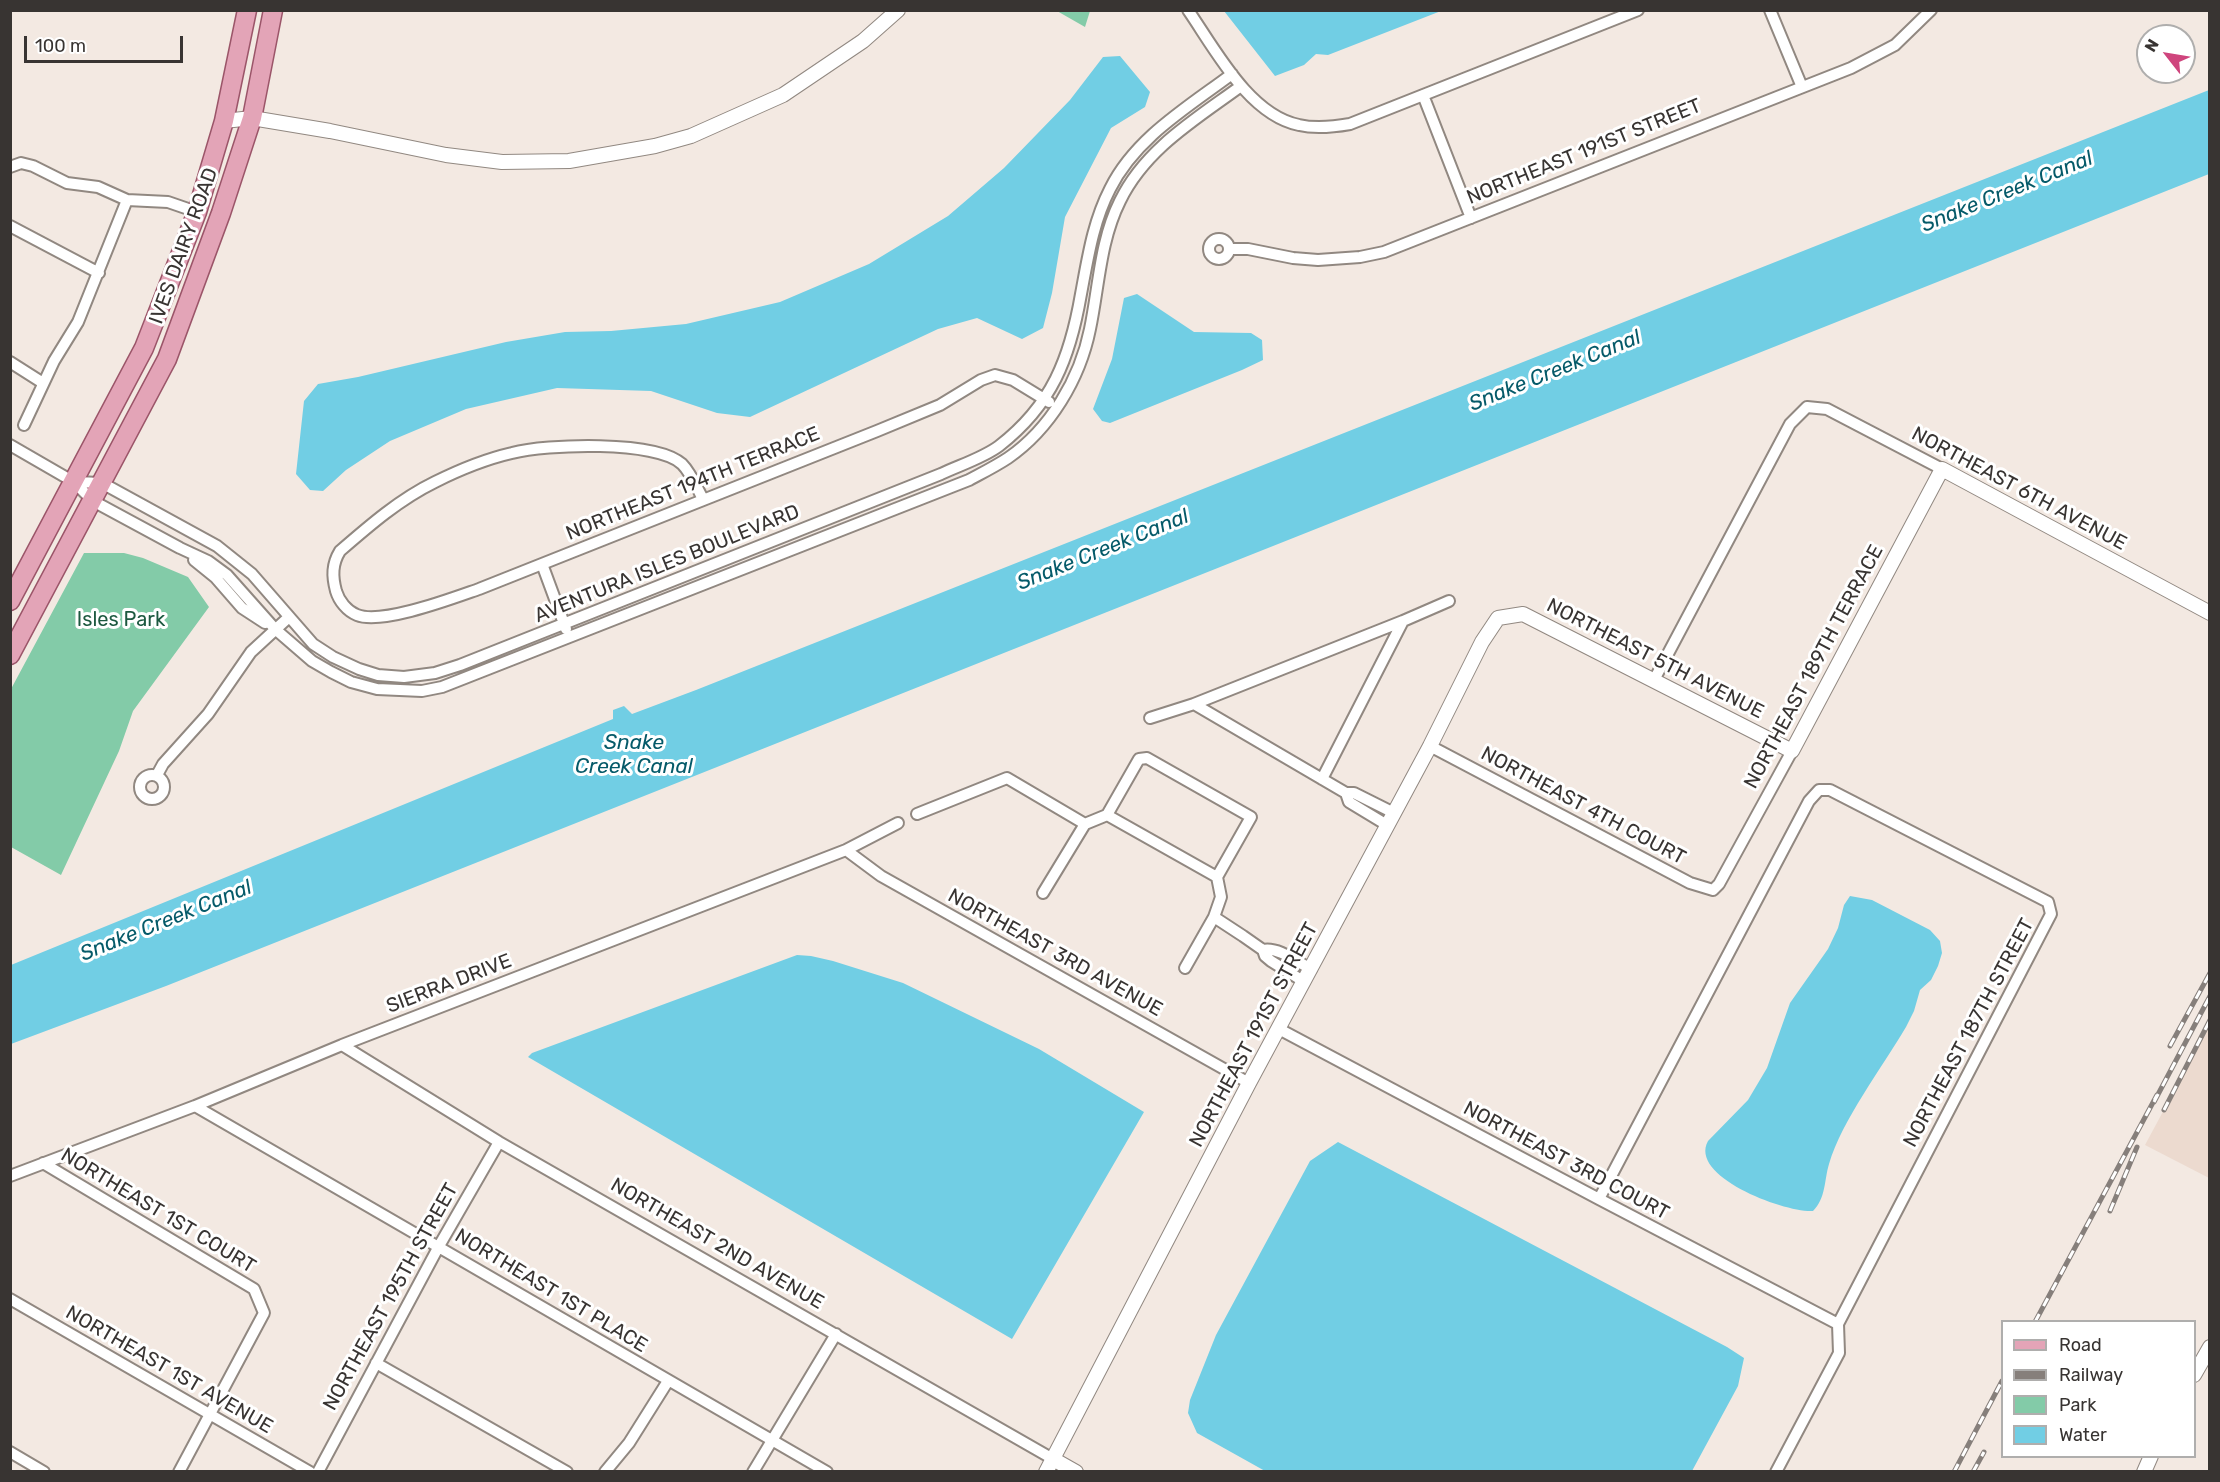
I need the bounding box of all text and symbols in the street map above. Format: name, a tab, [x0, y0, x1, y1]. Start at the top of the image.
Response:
scale bar	[27, 24, 186, 62]
north arrow	[2136, 24, 2196, 84]
text: 100 m	[35, 35, 86, 57]
text: N	[2141, 36, 2163, 55]
street label: NORTHEAST 191ST STREET	[1463, 94, 1705, 210]
water label: Snake Creek Canal	[1917, 146, 2097, 238]
street label: IVES DAIRY ROAD	[145, 165, 223, 327]
water label: Snake Creek Canal	[1465, 325, 1645, 417]
street label: NORTHEAST 194TH TERRACE	[563, 422, 823, 546]
street label: NORTHEAST 6TH AVENUE	[1907, 422, 2131, 556]
street label: AVENTURA ISLES BOULEVARD	[531, 500, 803, 628]
water label: Snake Creek Canal	[1013, 504, 1193, 596]
street label: NORTHEAST 189TH TERRACE	[1739, 541, 1889, 793]
street label: NORTHEAST 5TH AVENUE	[1542, 594, 1768, 724]
park label: Isles Park	[77, 608, 165, 632]
water label: Snake Creek Canal	[575, 730, 693, 780]
street label: NORTHEAST 4TH COURT	[1477, 742, 1689, 870]
water label: Snake Creek Canal	[76, 875, 256, 967]
street label: NORTHEAST 3RD AVENUE	[943, 884, 1167, 1022]
street label: NORTHEAST 187TH STREET	[1898, 915, 2040, 1151]
street label: NORTHEAST 191ST STREET	[1185, 919, 1323, 1151]
street label: SIERRA DRIVE	[383, 949, 515, 1019]
street label: NORTHEAST 3RD COURT	[1459, 1097, 1673, 1225]
street label: NORTHEAST 1ST COURT	[56, 1143, 260, 1279]
street label: NORTHEAST 2ND AVENUE	[606, 1173, 828, 1315]
street label: NORTHEAST 195TH STREET	[318, 1179, 464, 1415]
street label: NORTHEAST 1ST PLACE	[450, 1224, 652, 1358]
street label: NORTHEAST 1ST AVENUE	[61, 1301, 277, 1439]
legend	[2001, 1320, 2196, 1458]
text: Road	[2059, 1334, 2102, 1356]
text: Railway	[2059, 1364, 2123, 1386]
text: Park	[2059, 1394, 2096, 1416]
text: Water	[2059, 1424, 2107, 1446]

